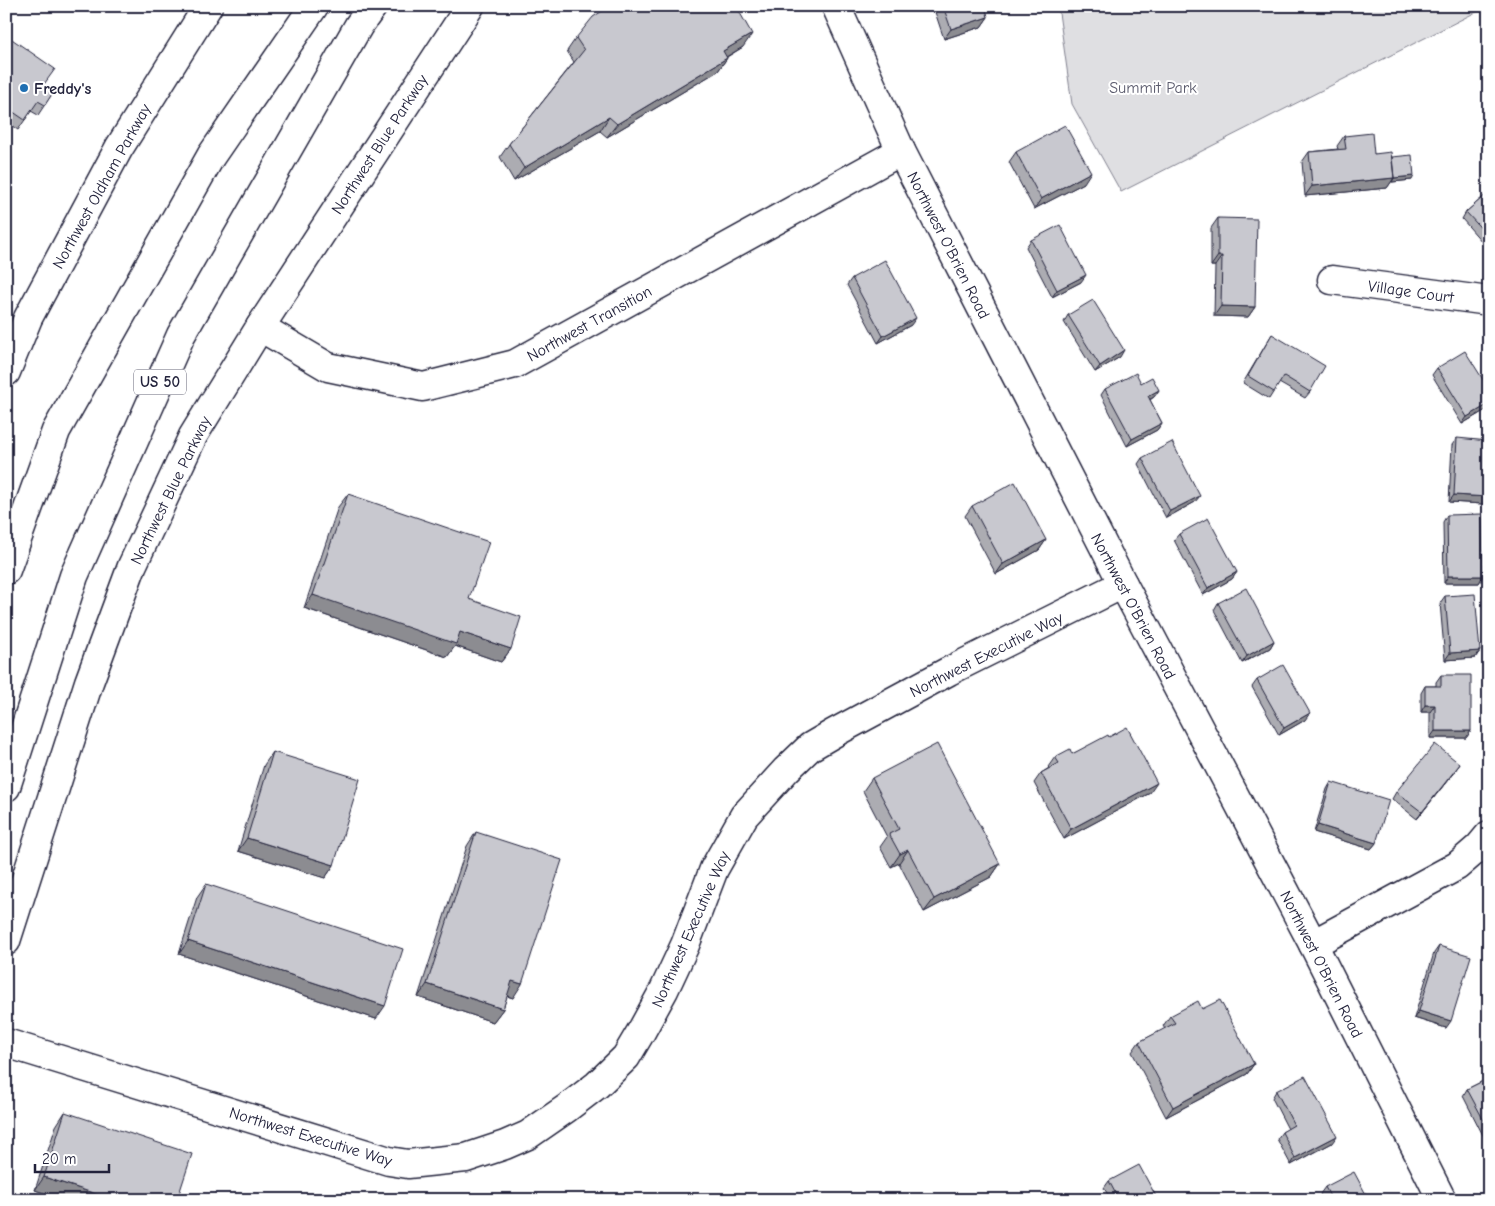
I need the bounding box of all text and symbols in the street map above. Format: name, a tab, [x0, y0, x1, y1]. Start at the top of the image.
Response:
street label: Northwest Blue Parkway	[328, 71, 432, 218]
park label: Summit Park	[1109, 79, 1197, 97]
place label: Freddy's	[34, 80, 91, 98]
marker: Freddy's	[18, 82, 30, 94]
street label: Northwest Oldham Parkway	[49, 100, 155, 272]
street label: Northwest O'Brien Road	[903, 169, 993, 322]
street label: Village Court	[1367, 277, 1455, 307]
street label: Northwest Transition	[524, 282, 655, 366]
road number: US 50	[134, 370, 186, 394]
street label: Northwest Blue Parkway	[127, 413, 215, 567]
street label: Northwest O'Brien Road	[1087, 531, 1179, 682]
street label: Northwest Executive Way	[907, 608, 1067, 701]
street label: Northwest Executive Way	[648, 848, 734, 1010]
street label: Northwest O'Brien Road	[1276, 888, 1366, 1041]
street label: Northwest Executive Way	[227, 1104, 395, 1171]
scale bar	[35, 1141, 109, 1173]
text: 20 m	[42, 1150, 76, 1168]

